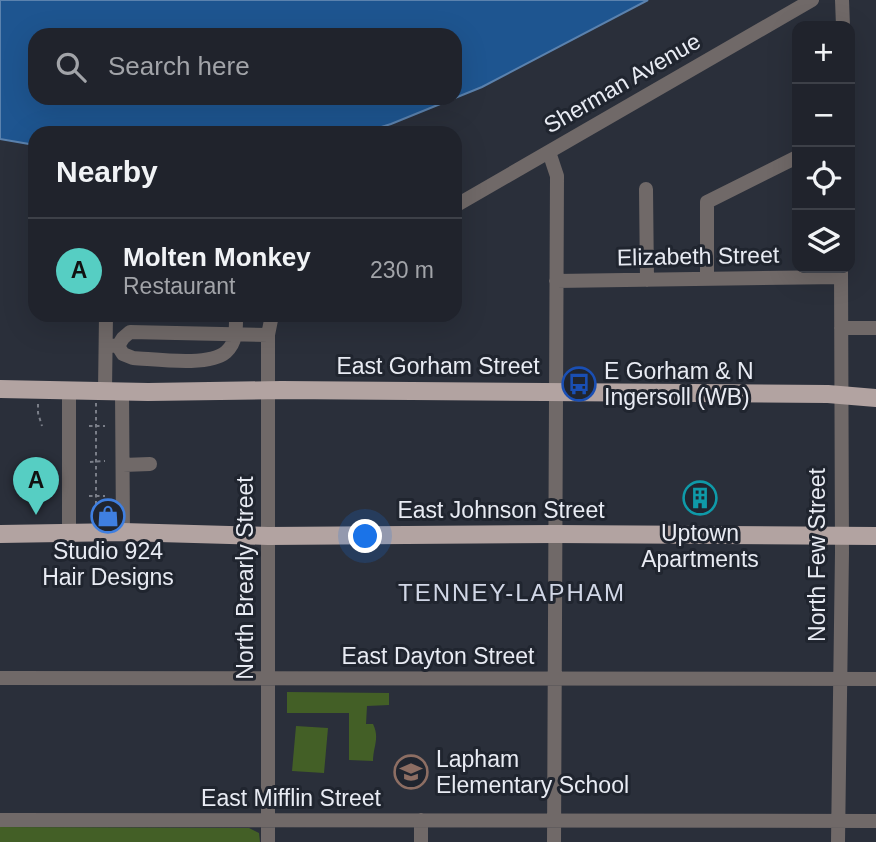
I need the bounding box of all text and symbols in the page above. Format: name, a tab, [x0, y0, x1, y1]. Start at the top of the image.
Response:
map controls	[792, 21, 855, 273]
button: +	[792, 21, 855, 84]
search box	[28, 28, 462, 105]
street label: Sherman Avenue	[539, 28, 705, 138]
icon: search	[52, 48, 90, 86]
text: Search here	[108, 51, 250, 81]
button: −	[792, 84, 855, 147]
button: locate	[792, 147, 855, 210]
text: Nearby	[56, 155, 158, 188]
button: layers	[792, 210, 855, 273]
text: Molten Monkey	[123, 242, 311, 272]
street label: Elizabeth Street	[617, 242, 780, 270]
text: A	[71, 257, 87, 283]
text: 230 m	[370, 257, 434, 283]
text: Restaurant	[123, 273, 236, 299]
street label: East Gorham Street	[336, 353, 540, 379]
place label: E Gorham & N Ingersoll (WB)	[604, 358, 754, 410]
bus stop icon: E Gorham & N Ingersoll (WB)	[560, 365, 598, 403]
pin: A	[13, 457, 59, 515]
street label: North Few Street	[804, 467, 830, 642]
street label: North Brearly Street	[232, 476, 258, 680]
building icon: Uptown Apartments	[681, 479, 719, 517]
shop icon: Studio 924 Hair Designs	[89, 497, 127, 535]
street label: East Johnson Street	[397, 497, 605, 523]
your location	[348, 519, 382, 553]
place label: Uptown Apartments	[641, 520, 759, 572]
place label: Studio 924 Hair Designs	[42, 538, 174, 590]
district label: TENNEY-LAPHAM	[398, 579, 626, 606]
street label: East Dayton Street	[341, 643, 535, 669]
place label: Lapham Elementary School	[436, 746, 629, 798]
school or university icon: Lapham Elementary School	[392, 753, 430, 791]
street label: East Mifflin Street	[201, 785, 382, 811]

